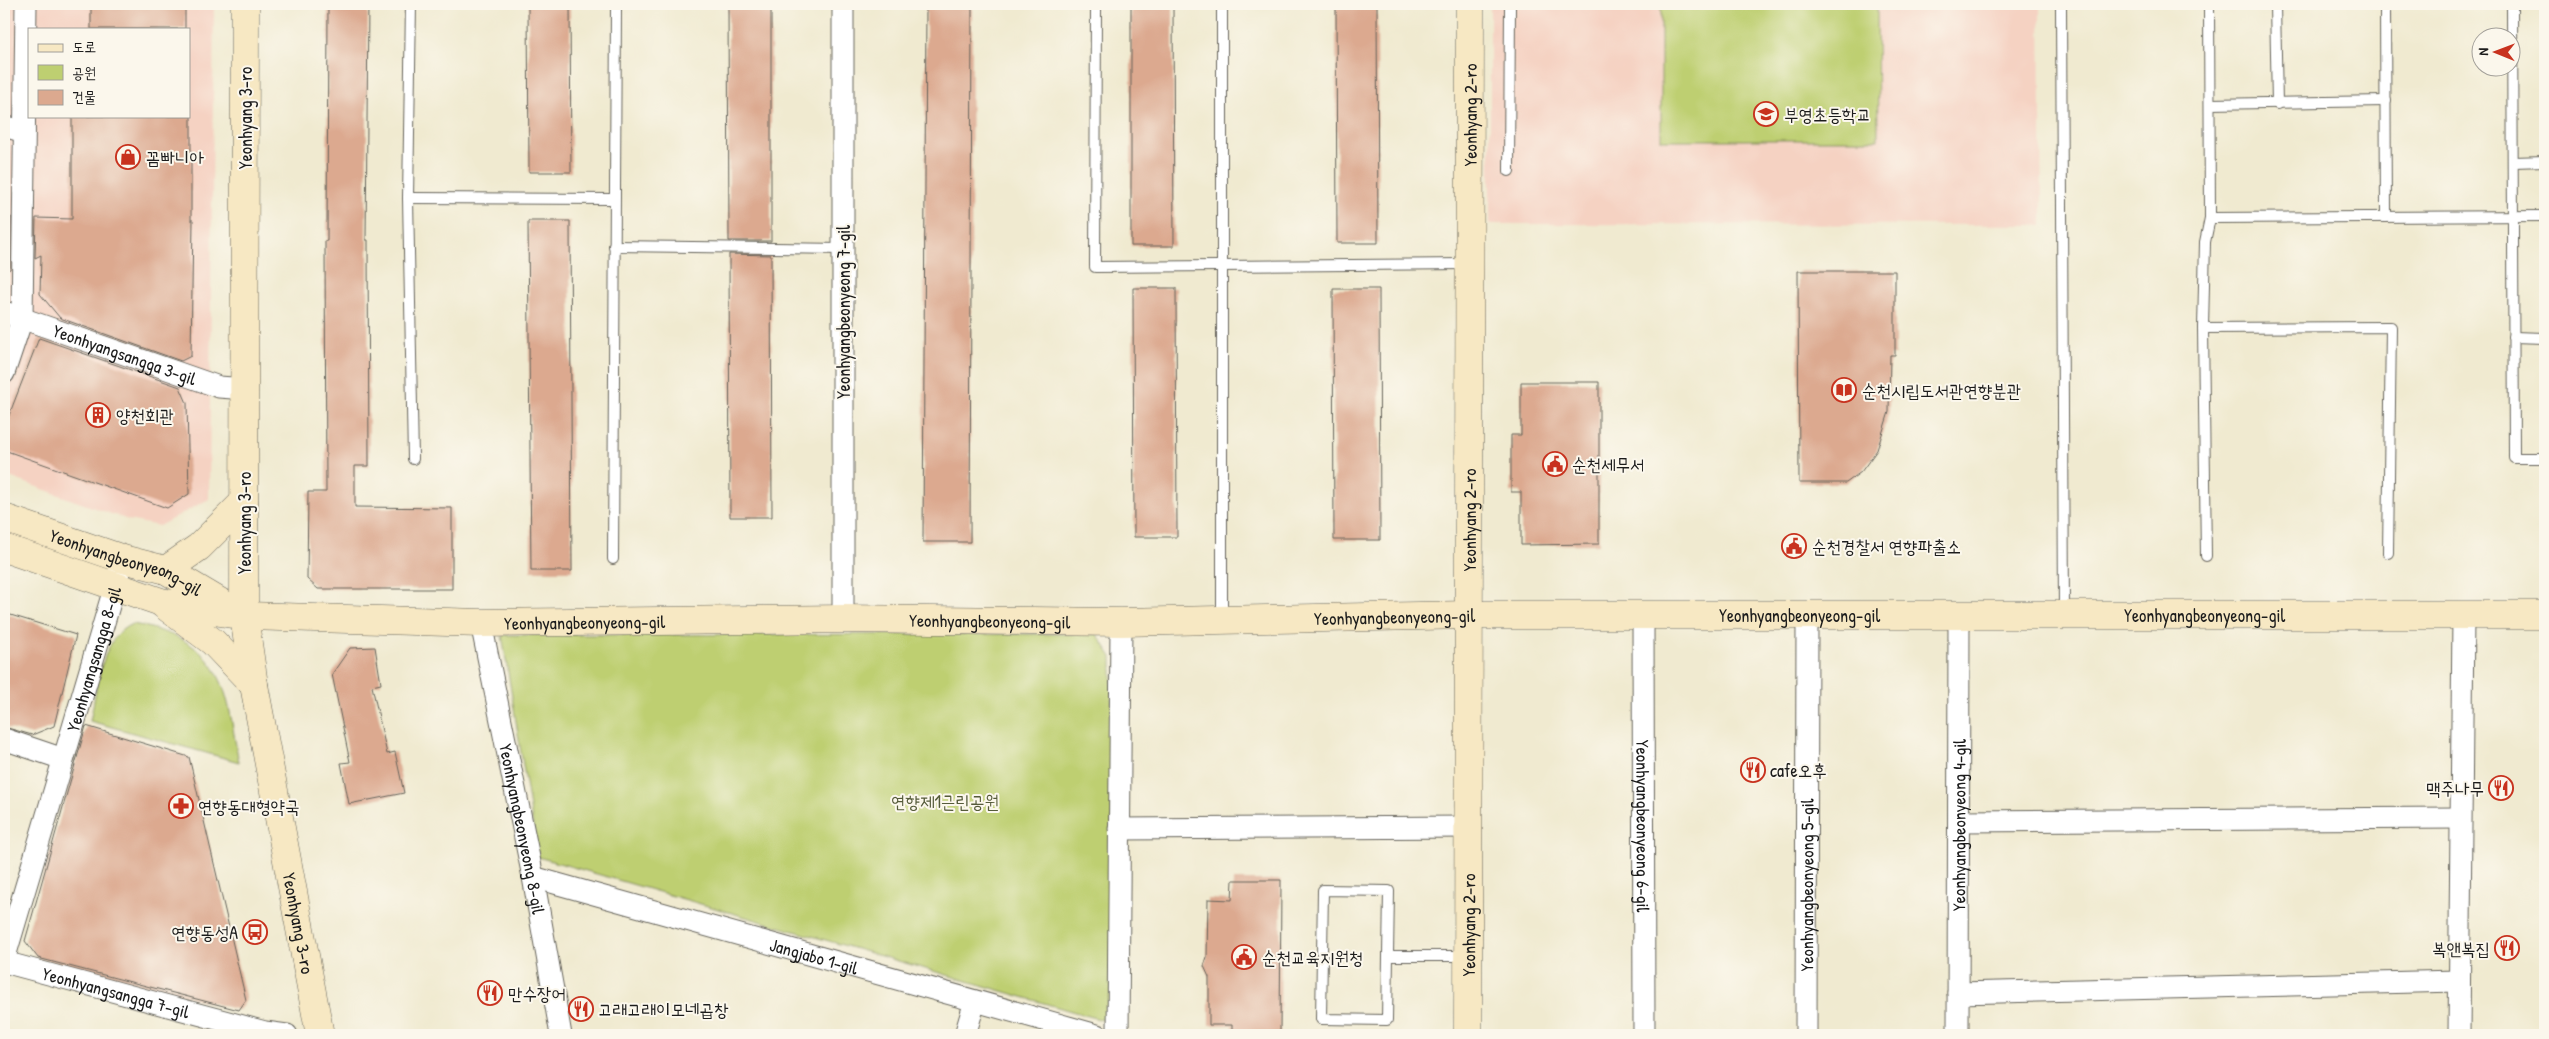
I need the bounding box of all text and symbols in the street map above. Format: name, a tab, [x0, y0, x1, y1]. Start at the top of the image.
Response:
legend	[28, 28, 190, 118]
north arrow	[2472, 28, 2522, 78]
text: 도로	[72, 36, 96, 57]
text: N	[2473, 47, 2492, 56]
text: 공원	[72, 62, 96, 83]
street label: Yeonhyang 2-ro	[1457, 63, 1482, 167]
street label: Yeonhyang 3-ro	[233, 67, 258, 169]
text: 건물	[72, 86, 96, 107]
school or university icon: 부영초등학교	[1753, 101, 1779, 127]
place label: 부영초등학교	[1784, 102, 1871, 127]
shop icon: 꼼빠니아	[115, 144, 141, 170]
place label: 꼼빠니아	[146, 145, 204, 170]
street label: Yeonhyangbeonyeong 7-gil	[831, 225, 856, 399]
street label: Yeonhyangsangga 3-gil	[50, 318, 200, 391]
library icon: 순천시립도서관연향분관	[1831, 377, 1857, 403]
place label: 순천시립도서관연향분관	[1862, 378, 2021, 403]
building icon: 양천회관	[85, 402, 111, 428]
place label: 양천회관	[116, 403, 174, 428]
public building icon: 순천세무서	[1542, 451, 1568, 477]
place label: 순천세무서	[1572, 452, 1644, 477]
street label: Yeonhyang 2-ro	[1456, 468, 1482, 572]
street label: Yeonhyang 3-ro	[232, 472, 257, 574]
street label: Yeonhyangbeonyeong-gil	[47, 522, 207, 601]
public building icon: 순천경찰서 연향파출소	[1781, 533, 1807, 559]
place label: 순천경찰서 연향파출소	[1812, 534, 1961, 559]
street label: Yeonhyangsangga 8-gil	[60, 583, 127, 735]
street label: Yeonhyangbeonyeong-gil	[1314, 602, 1475, 631]
street label: Yeonhyangbeonyeong-gil	[1719, 603, 1880, 628]
street label: Yeonhyangbeonyeong-gil	[2124, 603, 2285, 628]
street label: Yeonhyangbeonyeong-gil	[909, 607, 1071, 634]
street label: Yeonhyangbeonyeong-gil	[504, 608, 666, 635]
street label: Yeonhyangbeonyeong 4-gil	[1946, 739, 1971, 911]
street label: Yeonhyangbeonyeong 6-gil	[1631, 740, 1656, 913]
street label: Yeonhyangbeonyeong 8-gil	[493, 741, 552, 916]
restaurant icon: cafe오후	[1740, 757, 1766, 783]
place label: cafe오후	[1770, 758, 1827, 783]
restaurant icon: 맥주나무	[2488, 775, 2514, 801]
place label: 맥주나무	[2426, 776, 2484, 801]
park label: 연향제1근린공원	[891, 789, 999, 814]
pharmacy icon: 연향동대형약국	[168, 793, 194, 819]
place label: 연향동대형약국	[198, 794, 299, 819]
street label: Yeonhyangbeonyeong 5-gil	[1794, 798, 1819, 972]
street label: Yeonhyang 3-ro	[277, 870, 321, 976]
street label: Yeonhyang 2-ro	[1456, 873, 1481, 977]
bus stop icon: 연향동성A	[242, 919, 268, 945]
place label: 연향동성A	[171, 920, 238, 945]
street label: Jangjabo 1-gil	[767, 931, 861, 980]
restaurant icon: 복앤복집	[2494, 935, 2520, 961]
place label: 복앤복집	[2432, 936, 2490, 961]
public building icon: 순천교육지원청	[1231, 944, 1257, 970]
place label: 순천교육지원청	[1262, 945, 1363, 970]
street label: Yeonhyangsangga 7-gil	[40, 960, 193, 1024]
restaurant icon: 만수장어	[477, 980, 503, 1006]
place label: 만수장어	[508, 981, 566, 1006]
restaurant icon: 고래고래이모네곱창	[568, 996, 594, 1022]
place label: 고래고래이모네곱창	[598, 997, 729, 1022]

